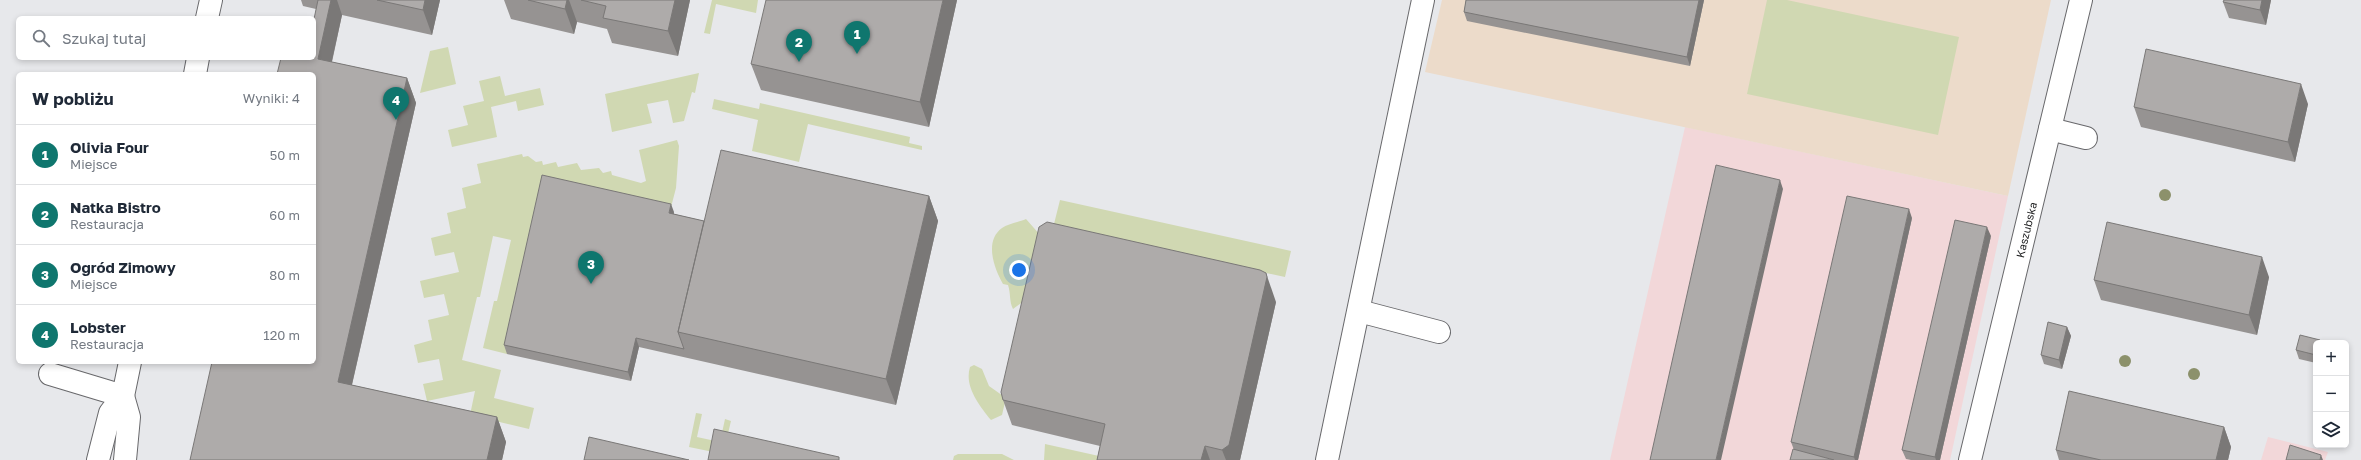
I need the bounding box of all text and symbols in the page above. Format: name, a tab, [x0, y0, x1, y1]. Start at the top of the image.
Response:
search box	[16, 16, 316, 60]
pin: 1	[844, 21, 870, 54]
icon: search	[30, 27, 52, 49]
text: Szukaj tutaj	[62, 29, 146, 47]
pin: 2	[786, 29, 812, 62]
pin: 4	[383, 87, 409, 120]
text: W pobliżu	[32, 88, 114, 109]
text: Wyniki: 4	[243, 90, 300, 106]
text: Olivia Four	[70, 138, 149, 156]
text: 1	[42, 147, 48, 163]
text: 50 m	[270, 147, 300, 163]
text: Miejsce	[70, 156, 117, 172]
text: Natka Bistro	[70, 198, 161, 216]
street label: Kaszubska	[2013, 200, 2039, 259]
text: 2	[41, 207, 49, 223]
text: 60 m	[269, 207, 300, 223]
text: Restauracja	[70, 216, 144, 232]
pin: 3	[578, 251, 604, 284]
text: Ogród Zimowy	[70, 258, 176, 276]
your location	[1009, 260, 1029, 280]
text: 3	[41, 267, 49, 283]
text: 80 m	[269, 267, 300, 283]
text: Miejsce	[70, 276, 117, 292]
text: Lobster	[70, 318, 126, 336]
text: 4	[41, 327, 49, 343]
text: 120 m	[263, 327, 300, 343]
text: Restauracja	[70, 336, 144, 352]
map controls	[2313, 340, 2349, 448]
button: +	[2313, 340, 2349, 376]
button: −	[2313, 376, 2349, 412]
button: layers	[2313, 412, 2349, 448]

